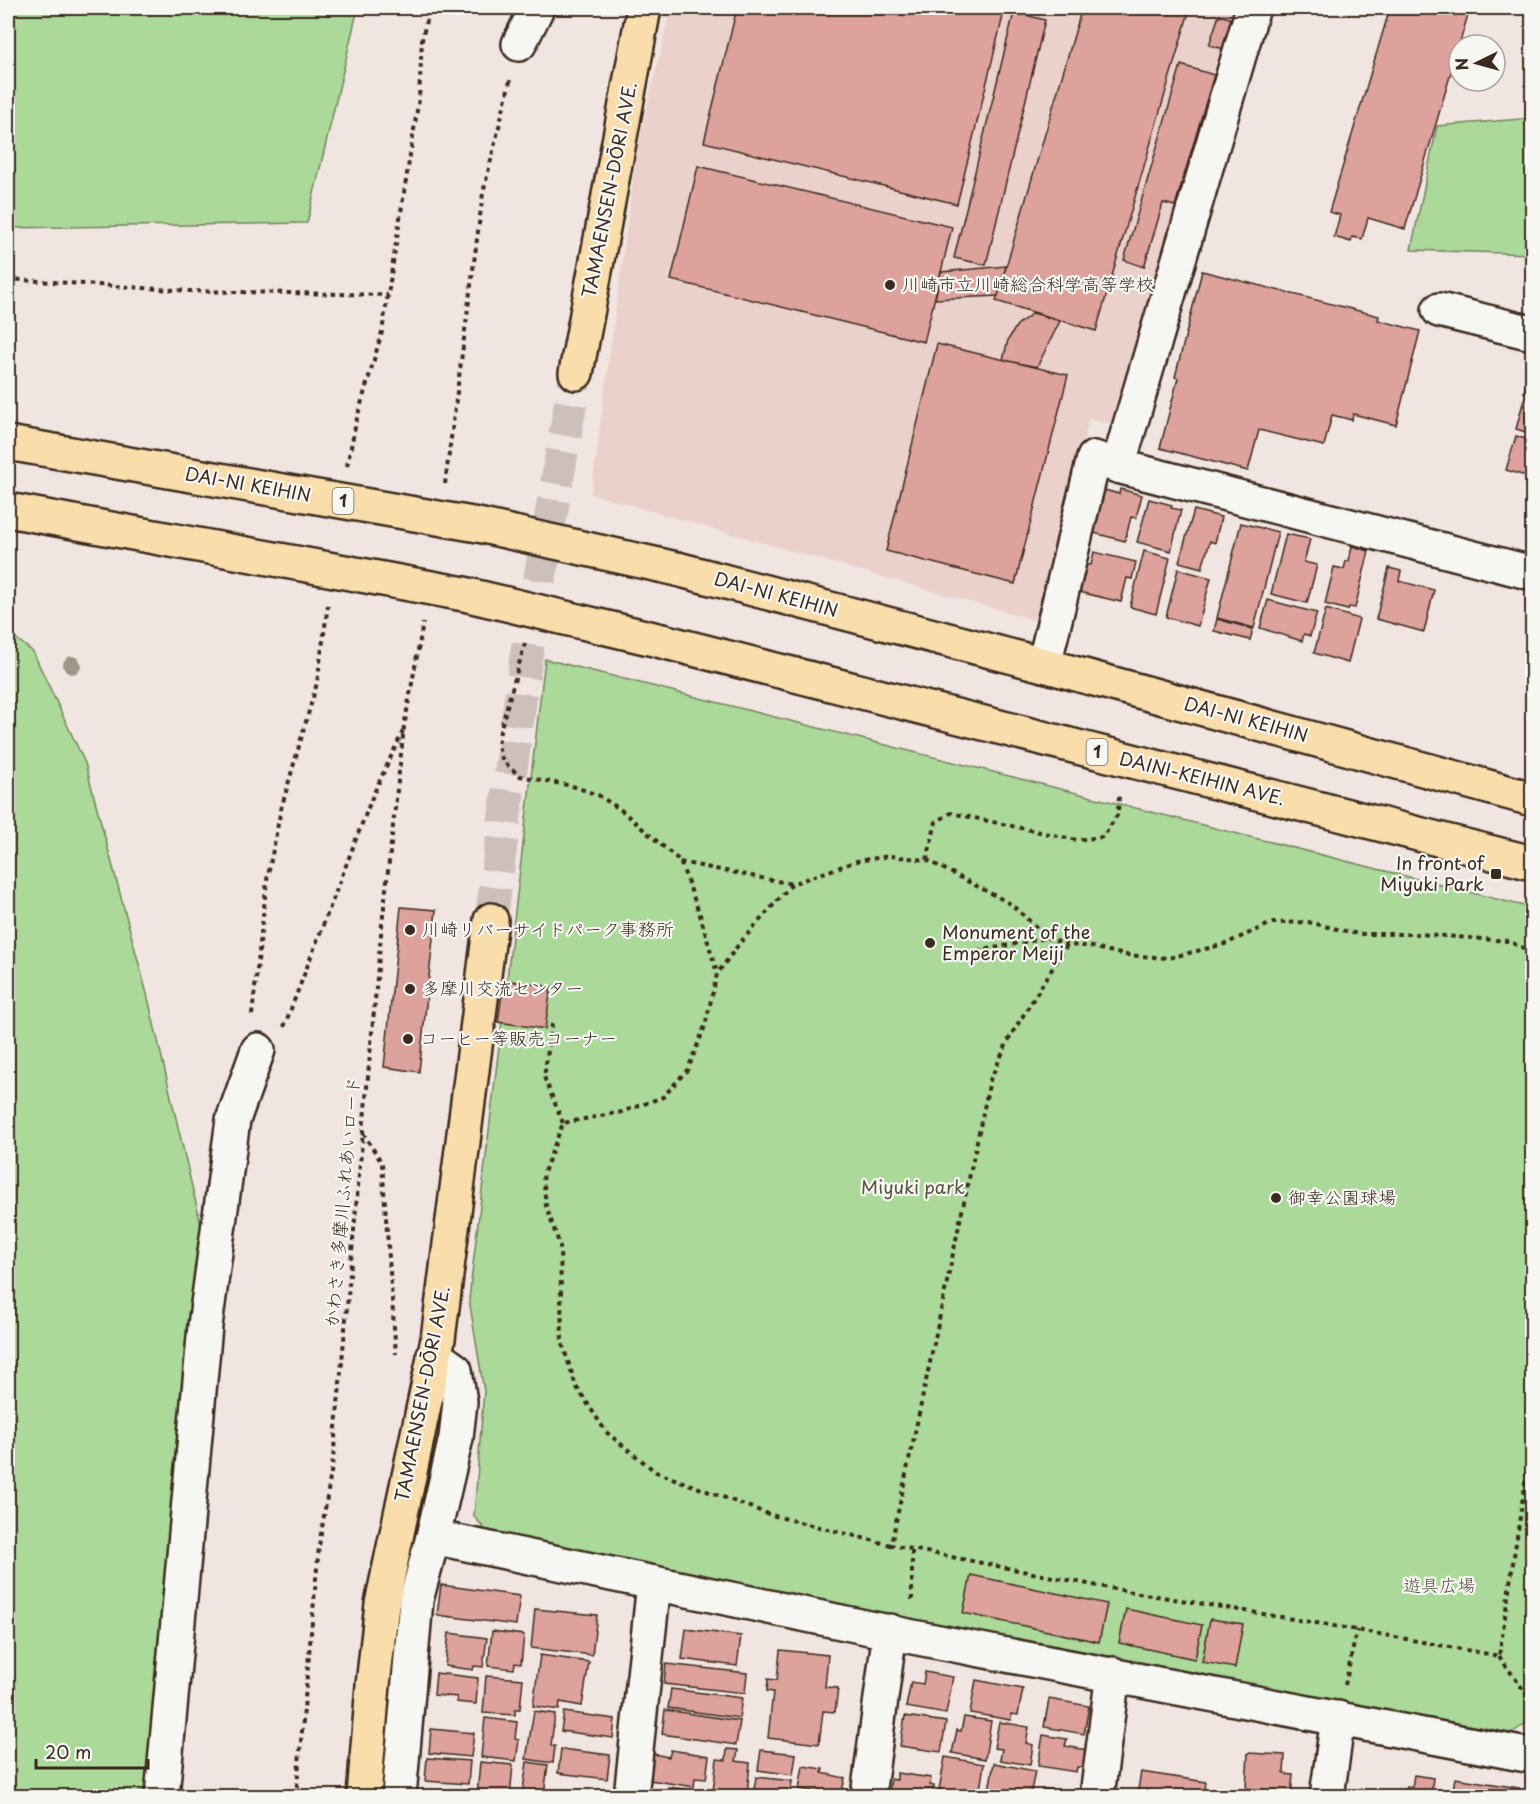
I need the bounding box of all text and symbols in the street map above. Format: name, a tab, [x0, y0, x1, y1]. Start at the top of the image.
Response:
north arrow	[1447, 33, 1507, 93]
text: N	[1449, 57, 1474, 72]
street label: TAMAENSEN-DŌRI AVE.	[574, 79, 643, 300]
place label: 川崎市立川崎総合科学高等学校	[902, 270, 1154, 297]
marker: 川崎市立川崎総合科学高等学校	[883, 278, 897, 292]
street label: DAI-NI KEIHIN	[183, 459, 313, 508]
road number: 1	[332, 488, 354, 514]
street label: DAI-NI KEIHIN	[711, 564, 841, 623]
street label: DAI-NI KEIHIN	[1181, 689, 1311, 748]
road number: 1	[1086, 739, 1108, 765]
street label: DAINI-KEIHIN AVE.	[1117, 744, 1288, 811]
place label: In front of Miyuki Park	[1380, 849, 1486, 897]
marker: In front of Miyuki Park	[1489, 867, 1503, 881]
place label: 川崎リバーサイドパーク事務所	[422, 915, 674, 942]
place label: Monument of the Emperor Meiji	[942, 918, 1090, 966]
marker: 川崎リバーサイドパーク事務所	[403, 923, 417, 937]
marker: Monument of the Emperor Meiji	[923, 936, 937, 950]
place label: 多摩川交流センター	[422, 974, 583, 1001]
marker: 多摩川交流センター	[403, 982, 417, 996]
place label: コーヒー等販売コーナー	[420, 1024, 617, 1051]
marker: コーヒー等販売コーナー	[401, 1032, 415, 1046]
street label: かわさき多摩川ふれあいロード	[317, 1075, 366, 1329]
park label: Miyuki park	[861, 1173, 965, 1200]
place label: 御幸公園球場	[1288, 1183, 1396, 1210]
marker: 御幸公園球場	[1269, 1191, 1283, 1205]
street label: TAMAENSEN-DŌRI AVE.	[387, 1283, 456, 1504]
park label: 遊具広場	[1403, 1571, 1475, 1598]
scale bar	[36, 1732, 148, 1770]
text: 20 m	[45, 1738, 91, 1765]

